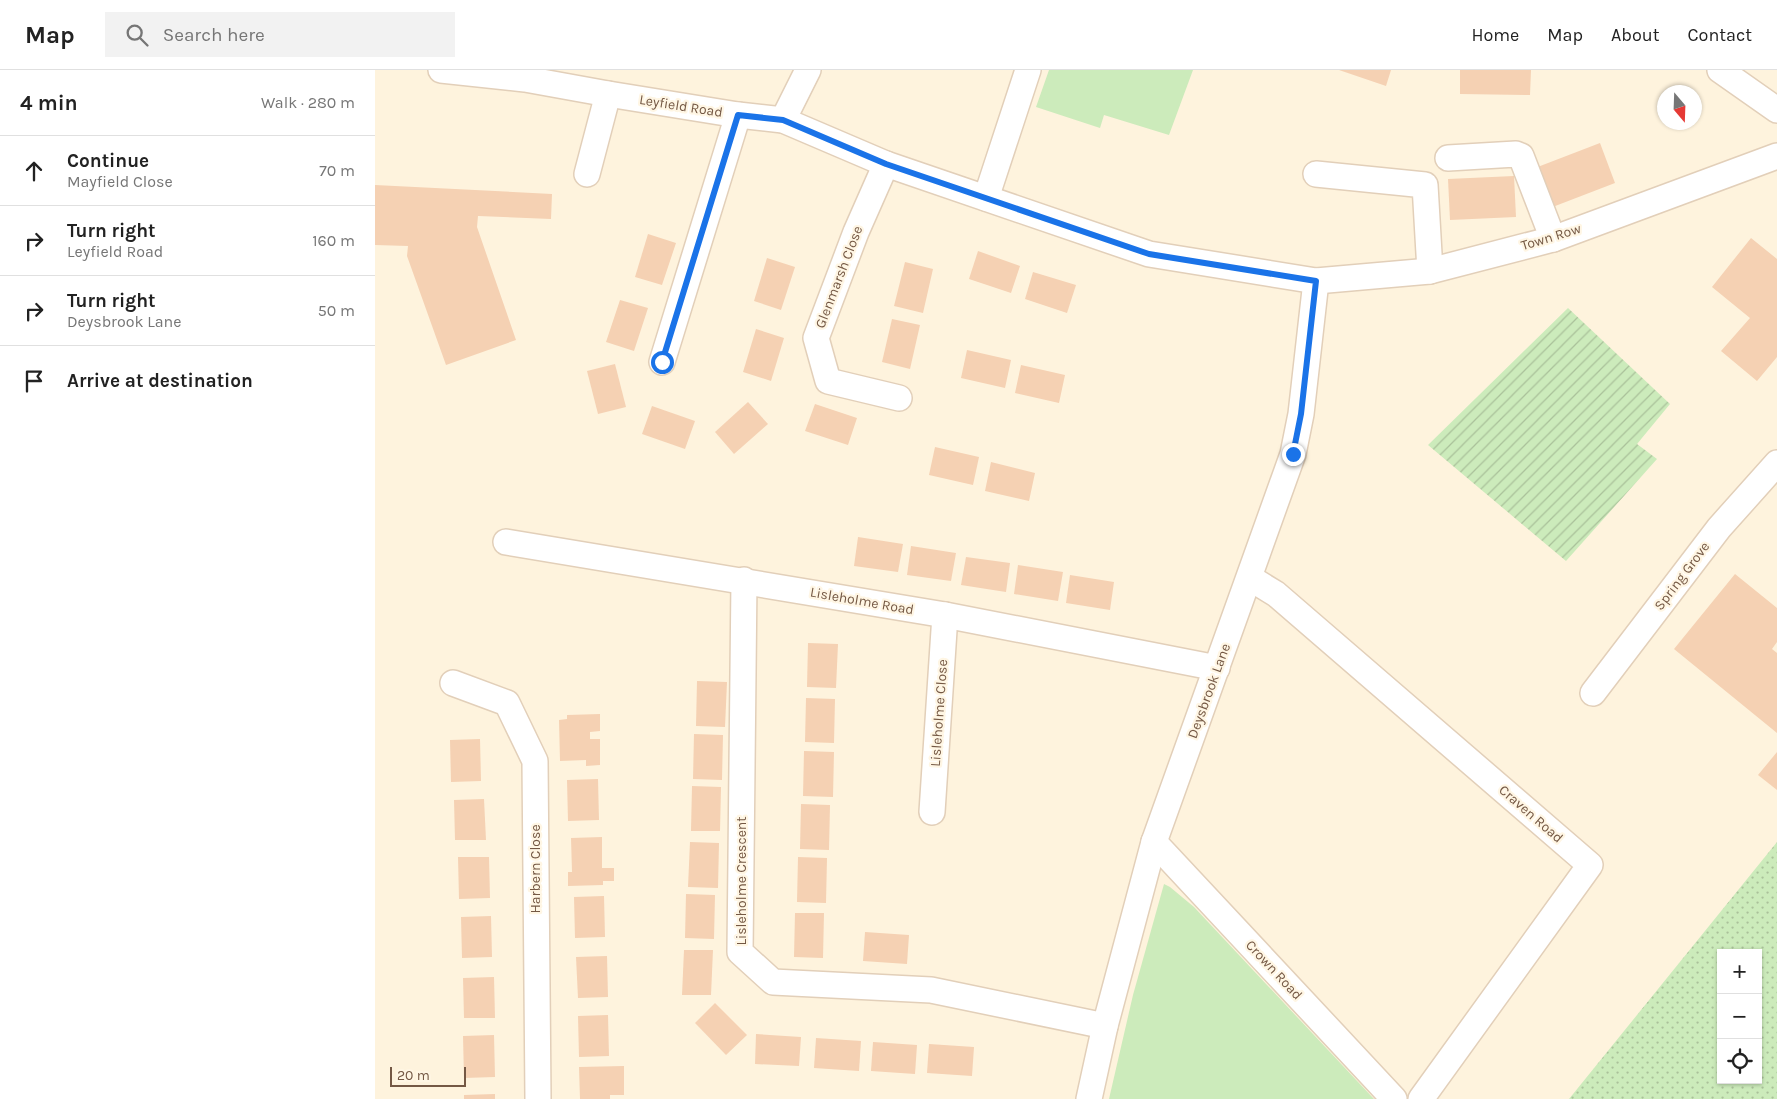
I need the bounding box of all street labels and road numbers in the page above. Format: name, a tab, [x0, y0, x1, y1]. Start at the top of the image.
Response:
street label: Leyfield Road	[638, 91, 724, 121]
street label: Town Row	[1519, 220, 1583, 254]
street label: Glenmarsh Close	[812, 223, 866, 331]
street label: Spring Grove	[1651, 538, 1713, 614]
street label: Lisleholme Road	[809, 584, 915, 618]
street label: Deysbrook Lane	[1184, 641, 1234, 741]
street label: Lisleholme Close	[927, 659, 951, 767]
street label: Craven Road	[1495, 781, 1567, 847]
street label: Lisleholme Crescent	[733, 816, 750, 946]
street label: Harbern Close	[527, 824, 544, 914]
street label: Crown Road	[1242, 937, 1306, 1003]

